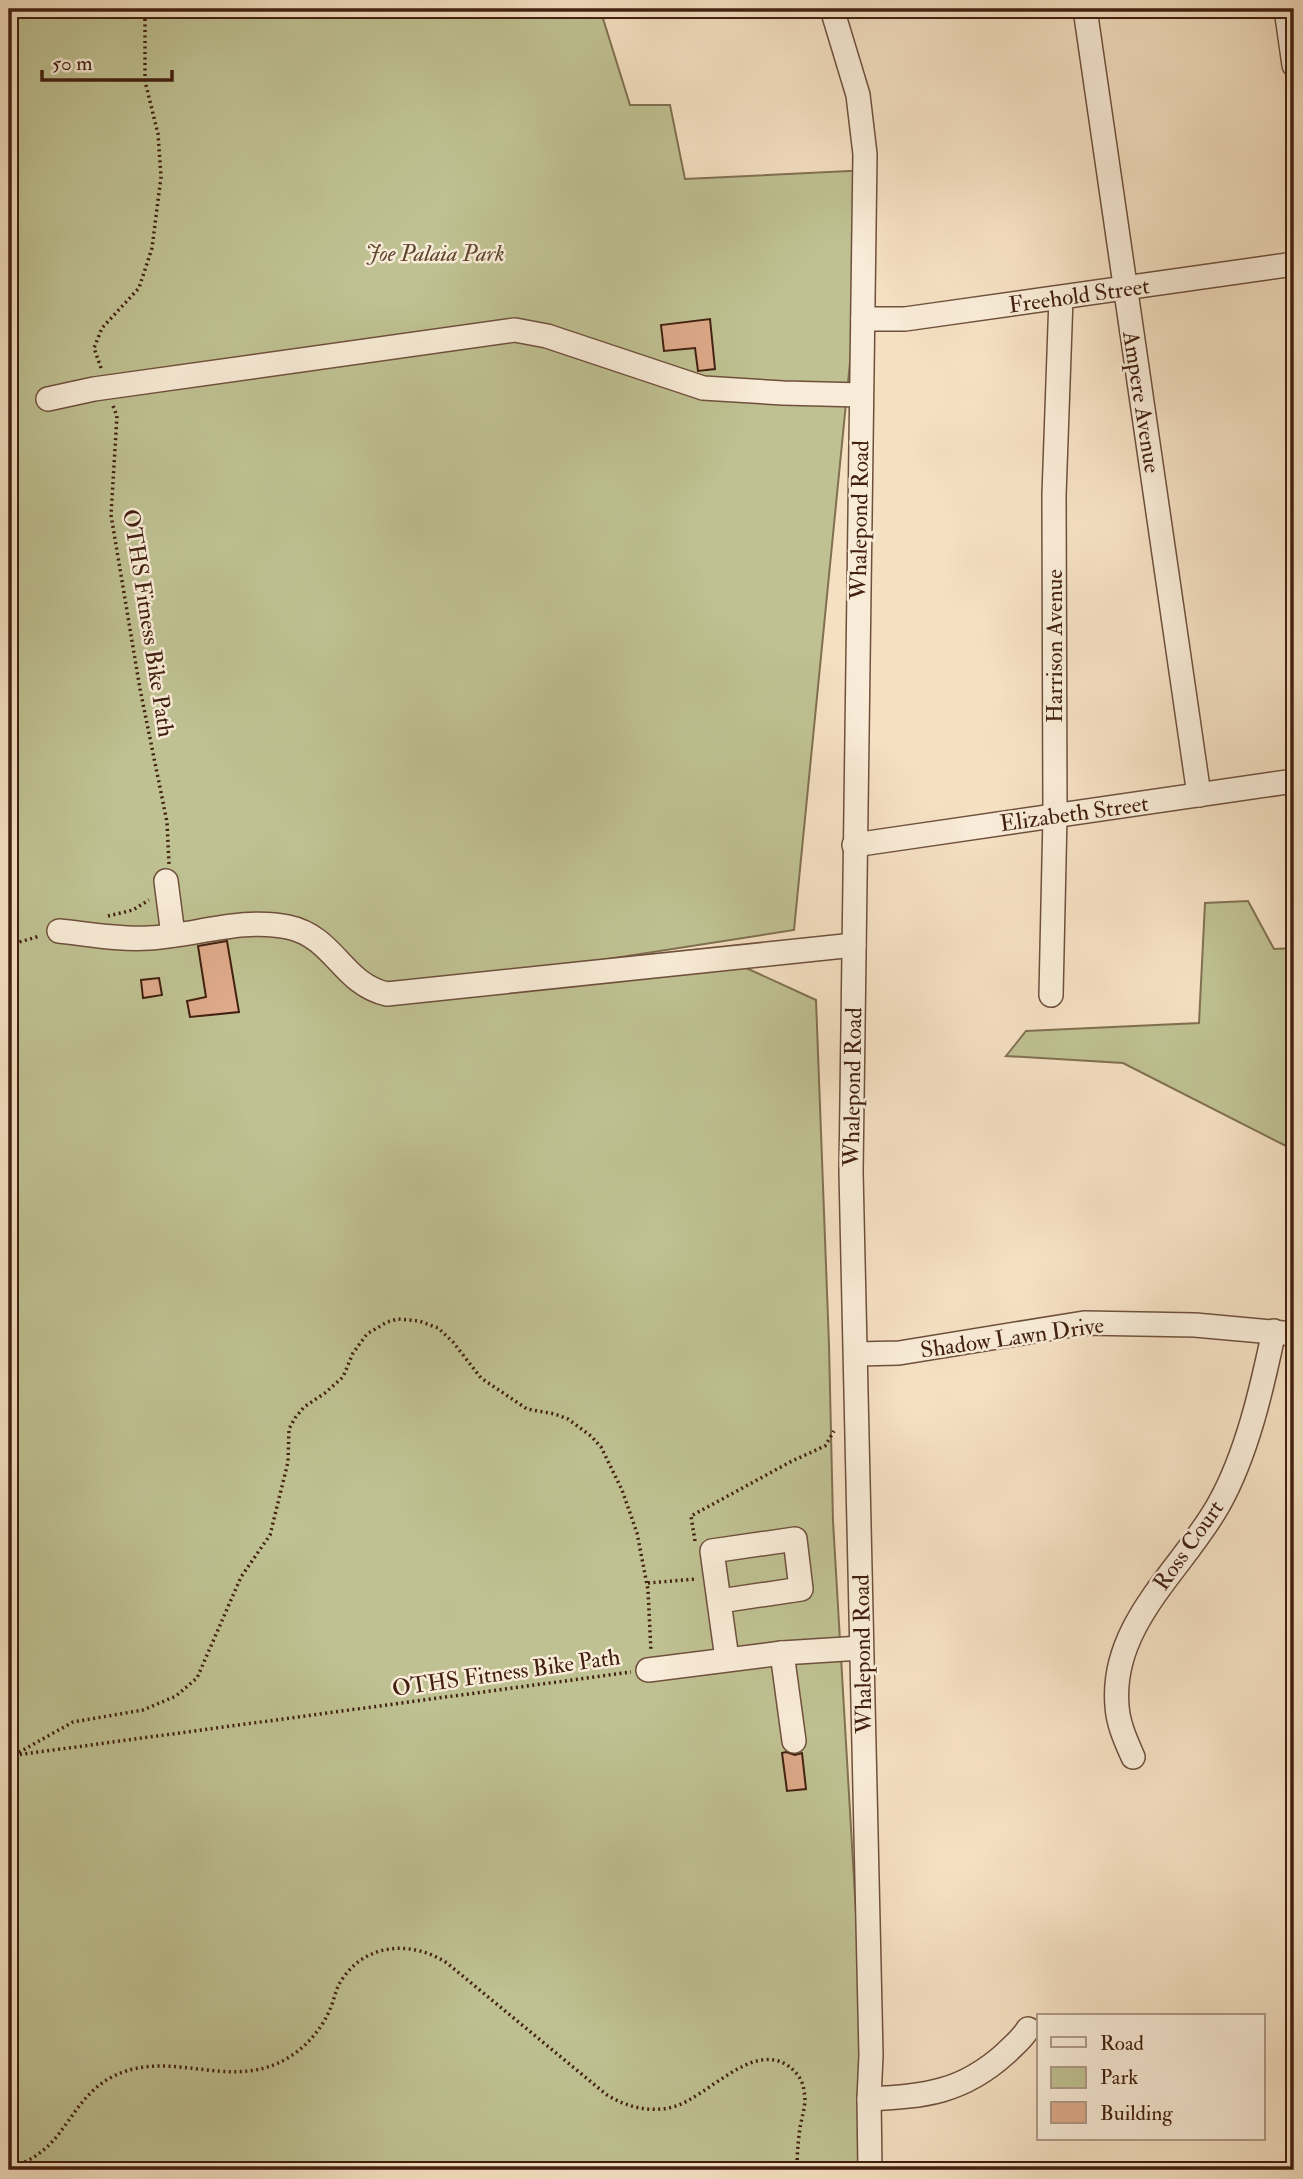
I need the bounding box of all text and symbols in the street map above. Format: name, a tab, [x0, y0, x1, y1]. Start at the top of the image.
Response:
scale bar	[42, 38, 172, 82]
text: 50 m	[52, 50, 93, 77]
park label: Joe Palaia Park	[365, 239, 505, 268]
street label: Freehold Street	[1007, 271, 1151, 320]
street label: Ampere Avenue	[1115, 328, 1167, 476]
street label: Whalepond Road	[844, 440, 876, 601]
street label: OTHS Fitness Bike Path	[116, 507, 181, 739]
street label: Harrison Avenue	[1040, 569, 1069, 723]
street label: Elizabeth Street	[998, 789, 1150, 838]
street label: Whalepond Road	[837, 1007, 869, 1168]
street label: Shadow Lawn Drive	[918, 1310, 1106, 1365]
street label: Ross Court	[1147, 1494, 1230, 1596]
street label: Whalepond Road	[847, 1574, 879, 1735]
street label: OTHS Fitness Bike Path	[390, 1642, 622, 1703]
legend	[1037, 2014, 1264, 2140]
text: Road	[1100, 2030, 1145, 2057]
text: Park	[1100, 2064, 1138, 2091]
text: Building	[1100, 2100, 1173, 2127]

